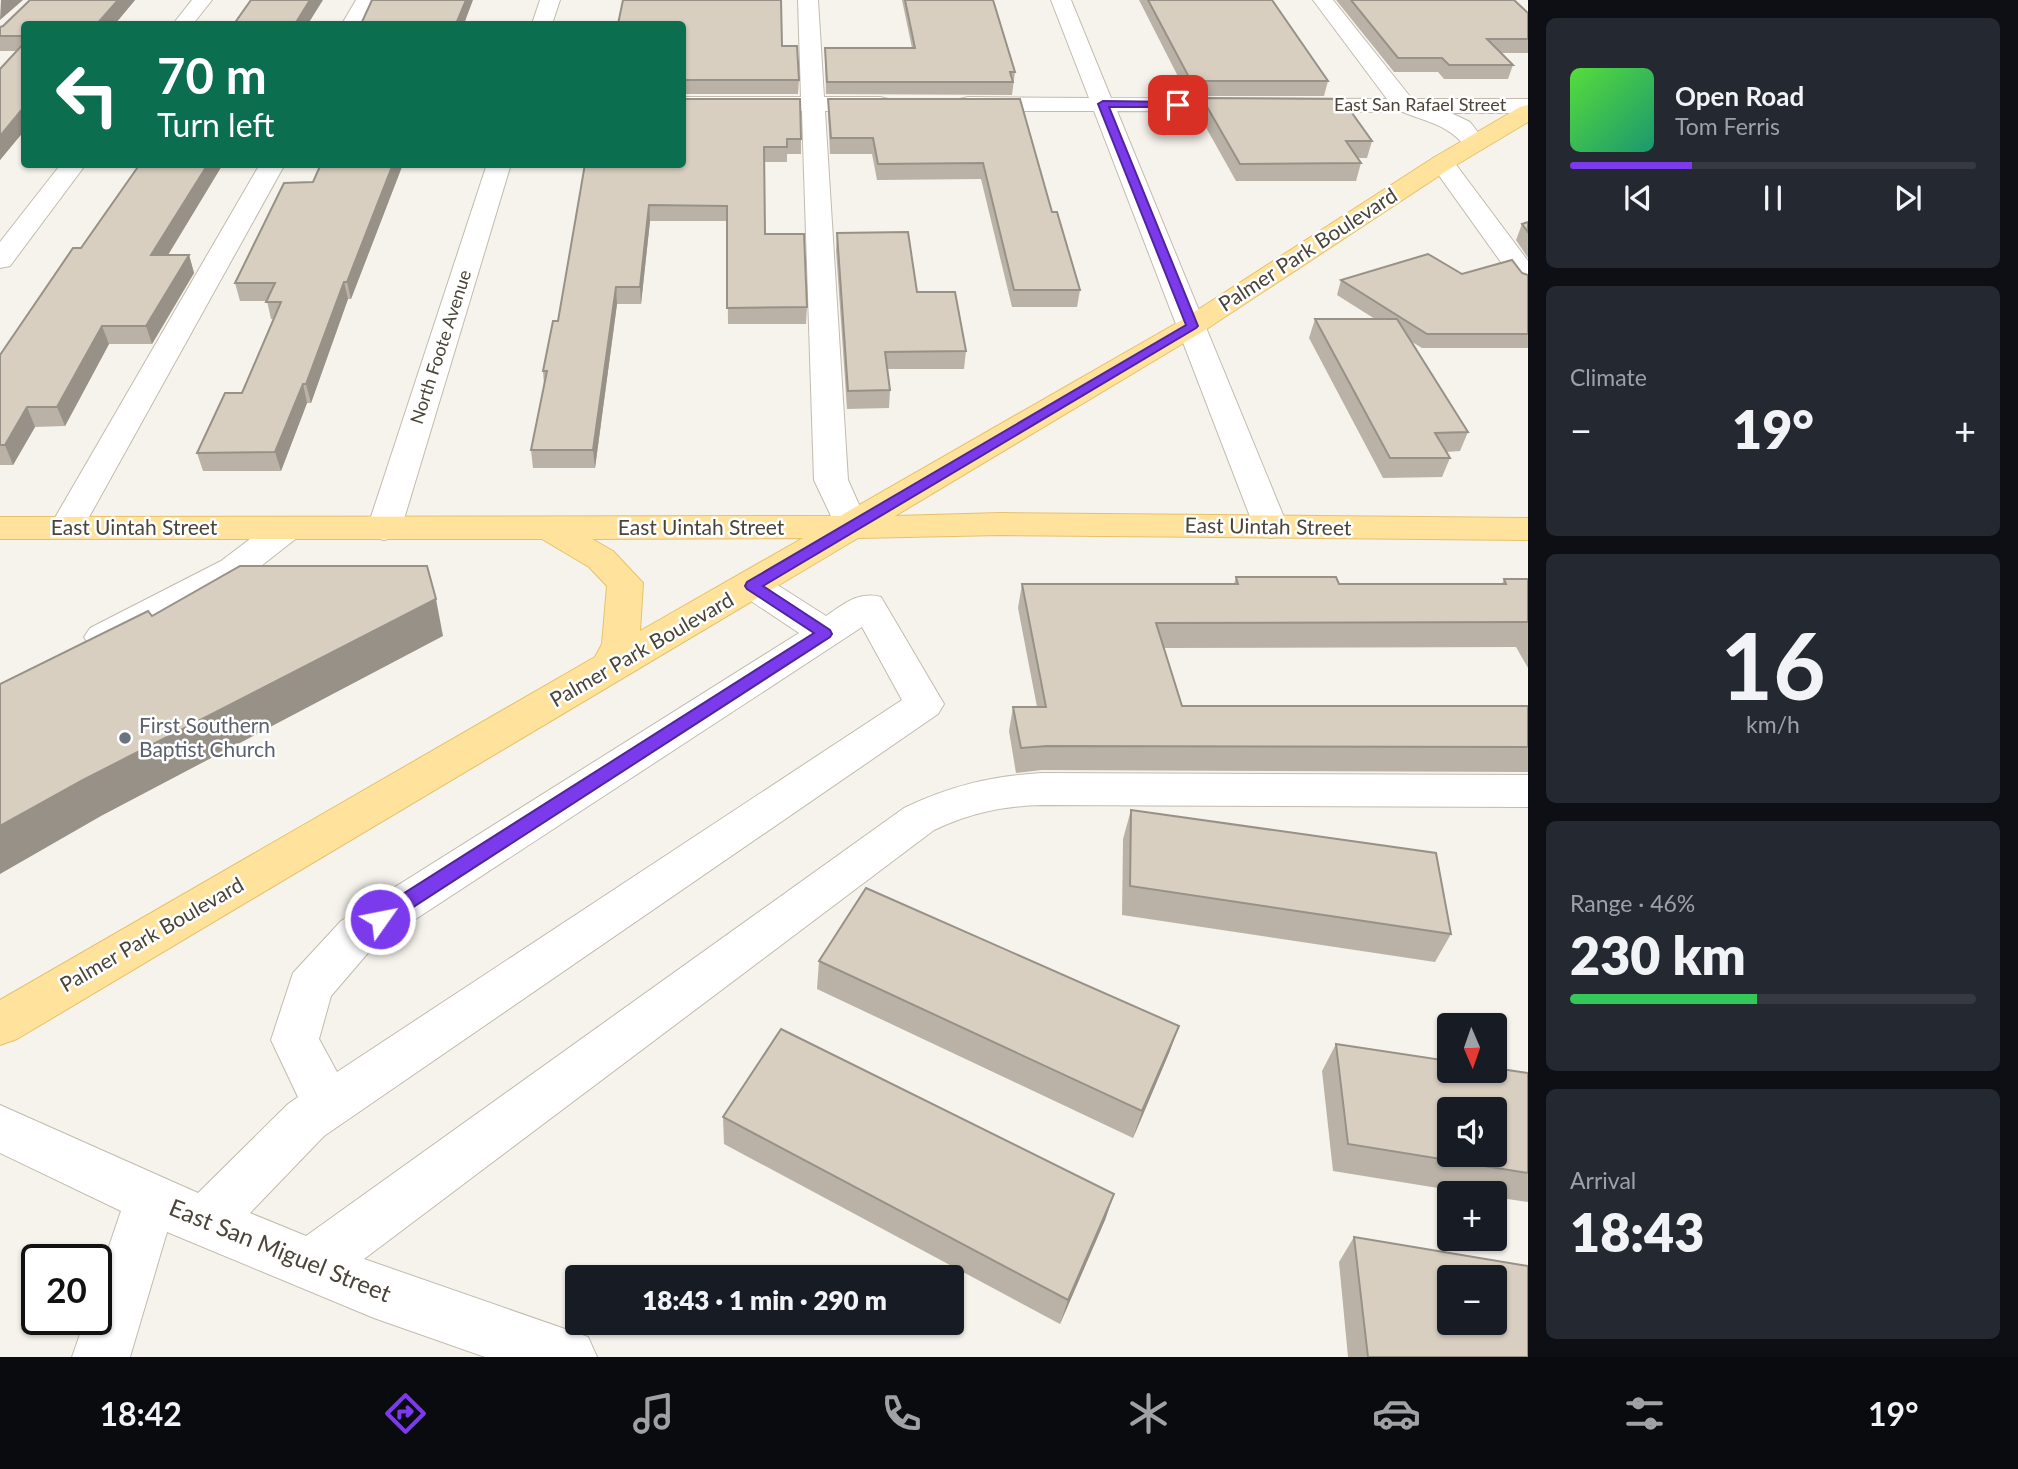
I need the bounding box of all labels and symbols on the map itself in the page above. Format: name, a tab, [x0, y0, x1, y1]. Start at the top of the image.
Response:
pin	[1148, 75, 1208, 135]
street label: East San Rafael Street	[1334, 93, 1507, 115]
street label: Palmer Park Boulevard	[1213, 182, 1401, 316]
street label: North Foote Avenue	[405, 267, 475, 426]
street label: East Uintah Street	[1185, 512, 1352, 539]
street label: East Uintah Street	[51, 514, 218, 539]
street label: East Uintah Street	[618, 514, 785, 539]
street label: Palmer Park Boulevard	[545, 586, 738, 711]
place label: First Southern Baptist Church	[139, 712, 276, 761]
marker: First Southern Baptist Church	[117, 730, 133, 746]
street label: Palmer Park Boulevard	[55, 871, 248, 996]
position arrow	[343, 882, 417, 956]
north arrow	[1437, 1013, 1507, 1083]
street label: East San Miguel Street	[165, 1192, 396, 1307]
speed limit sign: 20	[21, 1244, 112, 1335]

